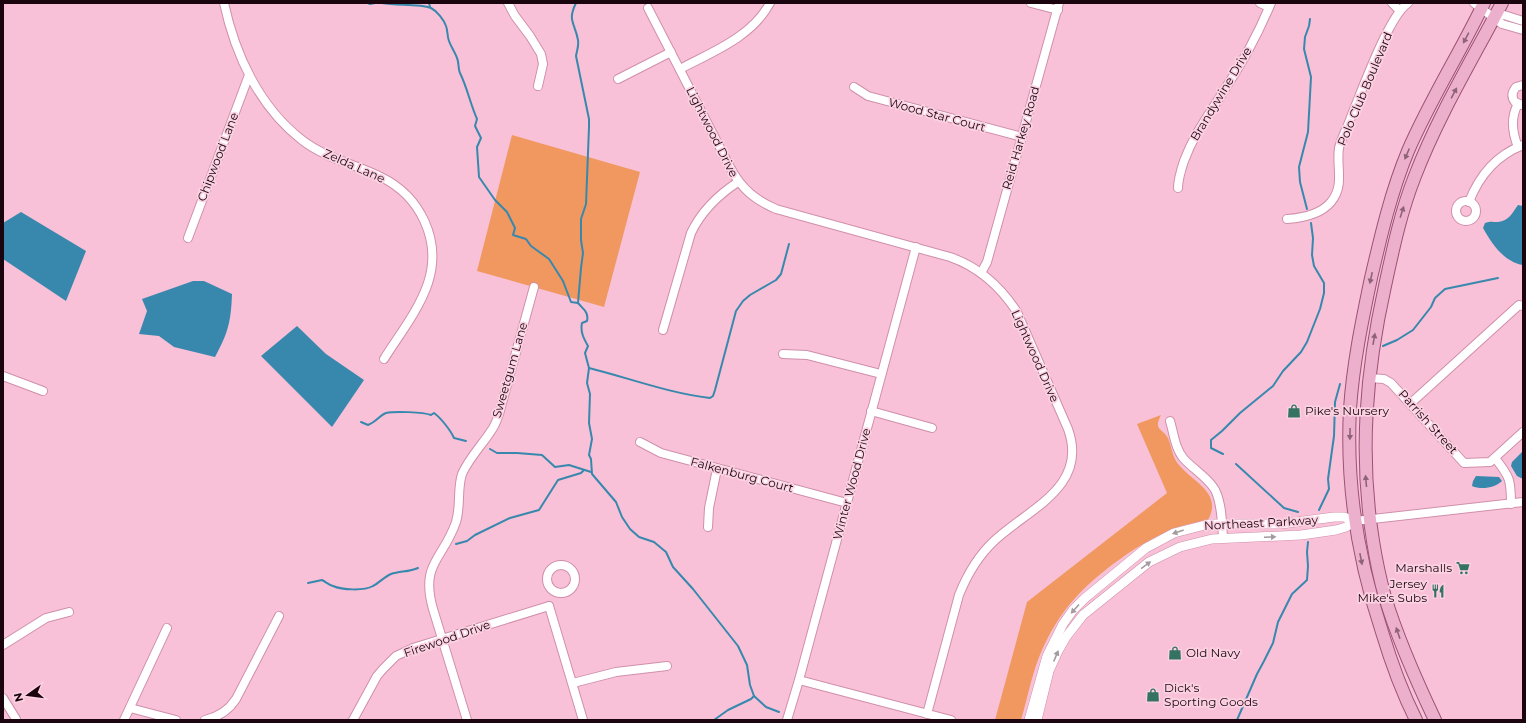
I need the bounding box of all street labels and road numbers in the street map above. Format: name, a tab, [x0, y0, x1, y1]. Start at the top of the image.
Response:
street label: Polo Club Boulevard	[1334, 30, 1395, 148]
street label: Brandywine Drive	[1187, 44, 1255, 143]
street label: Lightwood Drive	[683, 84, 742, 180]
street label: Reid Harkey Road	[999, 84, 1042, 191]
street label: Wood Star Court	[887, 94, 987, 135]
street label: Chipwood Lane	[194, 110, 241, 203]
street label: Zelda Lane	[321, 145, 387, 186]
street label: Lightwood Drive	[1008, 307, 1063, 404]
street label: Sweetgum Lane	[489, 320, 530, 419]
street label: Parrish Street	[1396, 386, 1461, 457]
street label: Winter Wood Drive	[829, 427, 874, 541]
street label: Falkenburg Court	[689, 454, 795, 495]
street label: Northeast Parkway	[1204, 512, 1319, 533]
street label: Firewood Drive	[401, 617, 492, 660]

